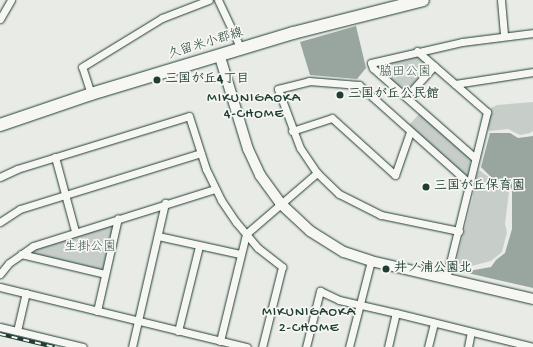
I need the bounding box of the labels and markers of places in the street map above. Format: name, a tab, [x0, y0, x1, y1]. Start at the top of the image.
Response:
place label: 三国が丘4丁目	[165, 72, 249, 88]
marker: 三国が丘4丁目	[152, 75, 162, 85]
place label: 三国が丘公民館	[348, 87, 439, 103]
marker: 三国が丘公民館	[335, 90, 345, 100]
place label: 三国が丘保育園	[434, 179, 525, 195]
marker: 三国が丘保育園	[421, 182, 431, 192]
place label: 井ノ浦公園北	[394, 261, 472, 277]
marker: 井ノ浦公園北	[381, 264, 391, 274]

